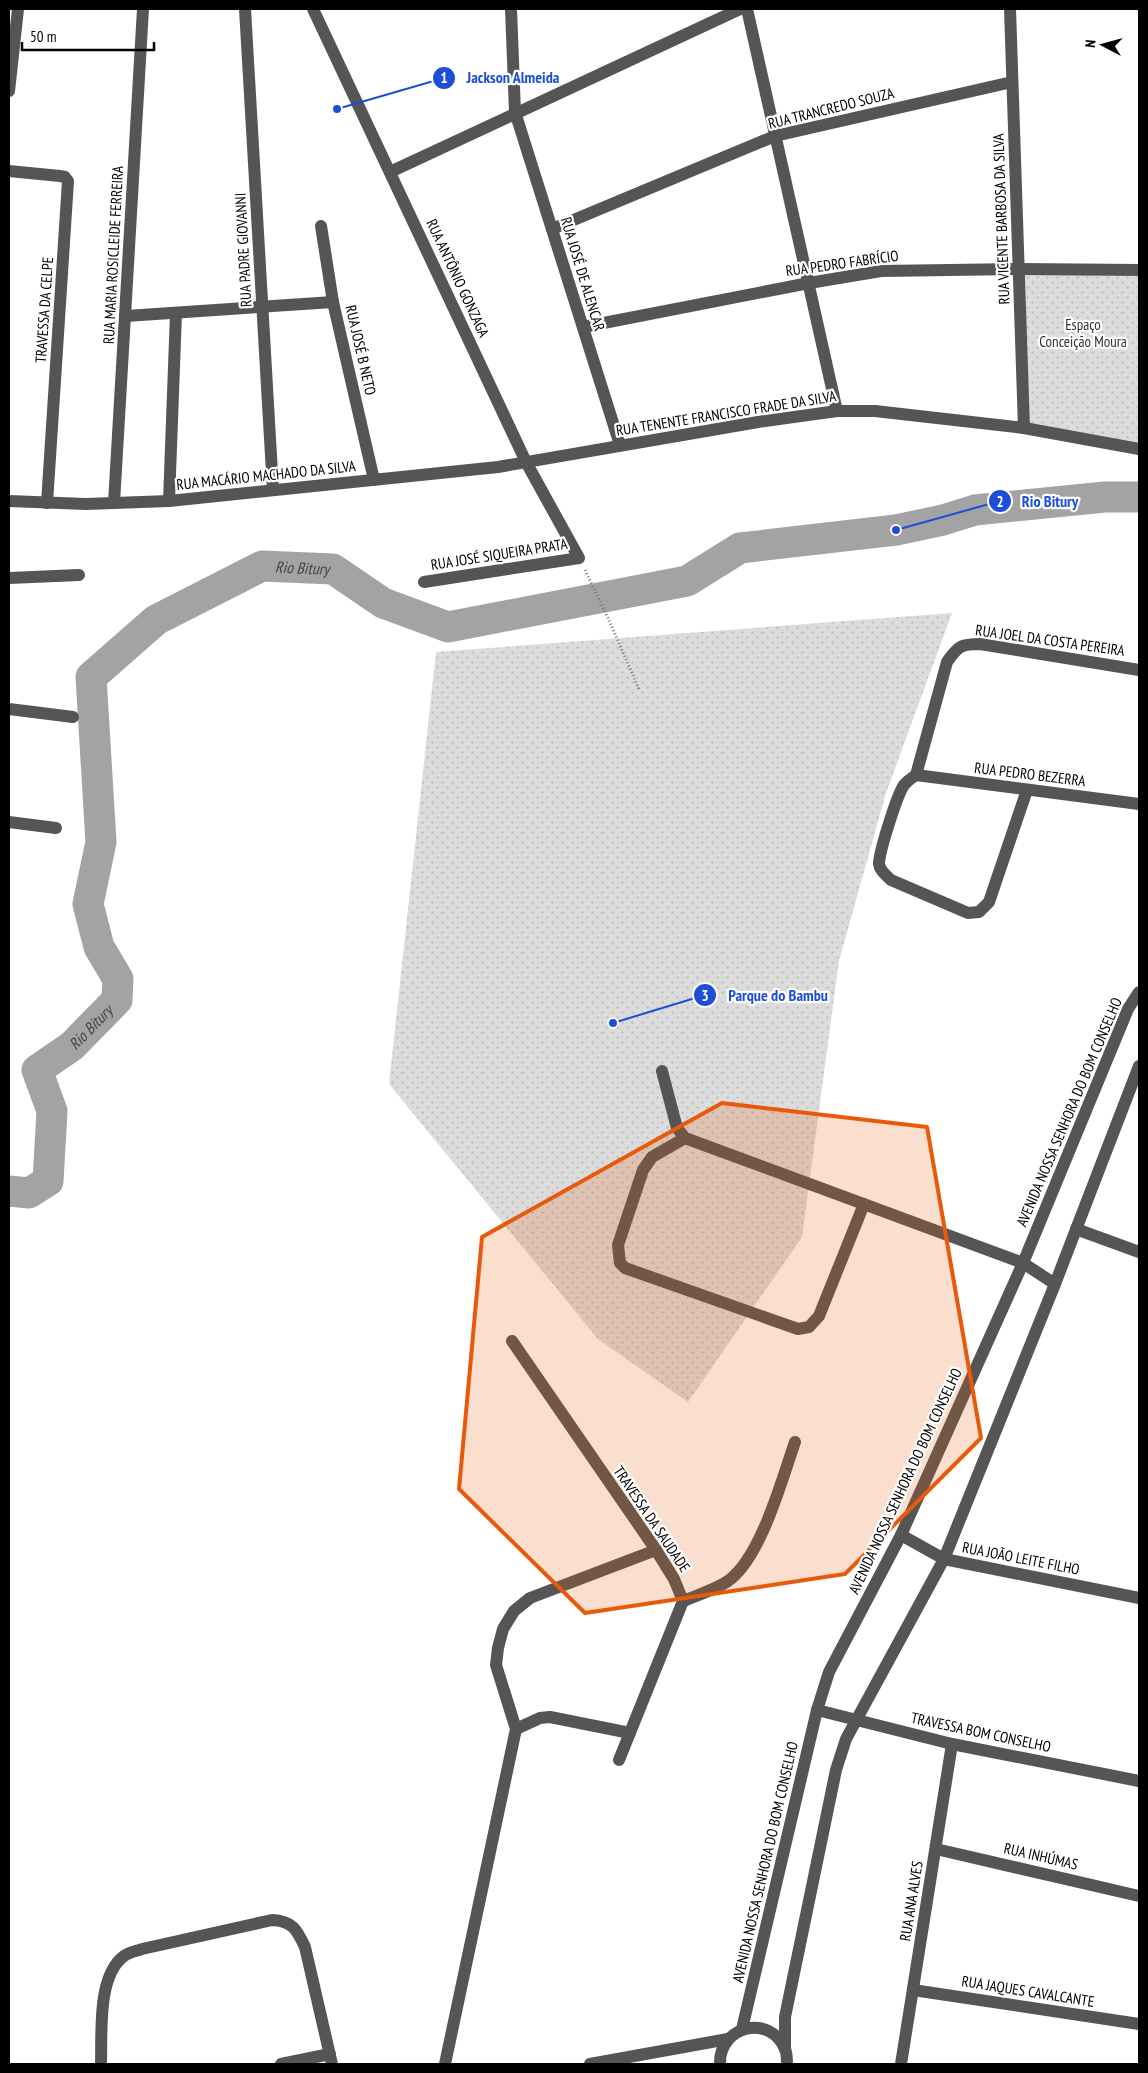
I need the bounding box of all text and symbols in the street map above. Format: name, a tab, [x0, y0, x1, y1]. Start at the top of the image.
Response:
scale bar	[22, 20, 155, 52]
north arrow	[1078, 20, 1128, 70]
text: 50 m	[30, 27, 56, 46]
text: N	[1081, 39, 1099, 48]
callout: Jackson Almeida	[432, 62, 570, 93]
text: Jackson Almeida	[466, 67, 560, 87]
text: 1	[440, 68, 448, 87]
street label: RUA TRANCREDO SOUZA	[766, 83, 897, 133]
street label: RUA VICENTE BARBOSA DA SILVA	[988, 132, 1013, 305]
street label: RUA MARIA ROSICLEIDE FERREIRA	[99, 165, 127, 345]
street label: RUA PADRE GIOVANNI	[231, 192, 255, 308]
street label: RUA JOSÉ DE ALENCAR	[557, 215, 609, 333]
street label: RUA ANTÔNIO GONZAGA	[422, 216, 494, 341]
street label: RUA PEDRO FABRÍCIO	[784, 246, 900, 280]
street label: TRAVESSA DA CELPE	[31, 256, 57, 364]
street label: RUA JOSÉ B NETO	[341, 303, 381, 397]
park label: Espaço Conceição Moura	[1039, 315, 1127, 351]
street label: RUA TENENTE FRANCISCO FRADE DA SILVA	[615, 386, 838, 440]
street label: RUA MACÁRIO MACHADO DA SILVA	[175, 456, 357, 494]
callout: Rio Bitury	[987, 486, 1088, 517]
text: Rio Bitury	[1022, 491, 1079, 511]
text: 2	[996, 492, 1004, 511]
street label: RUA JOSÉ SIQUEIRA PRATA	[429, 534, 570, 574]
water label: Rio Bitury	[275, 557, 332, 579]
street label: RUA JOEL DA COSTA PEREIRA	[974, 620, 1127, 660]
street label: RUA PEDRO BEZERRA	[973, 758, 1088, 790]
callout: Parque do Bambu	[693, 980, 837, 1011]
text: Parque do Bambu	[728, 985, 828, 1005]
text: 3	[701, 986, 709, 1005]
street label: AVENIDA NOSSA SENHORA DO BOM CONSELHO	[1012, 995, 1126, 1229]
water label: Rio Bitury	[64, 999, 118, 1054]
street label: AVENIDA NOSSA SENHORA DO BOM CONSELHO	[844, 1365, 966, 1597]
street label: TRAVESSA DA SAUDADE	[610, 1462, 694, 1576]
street label: RUA JOÃO LEITE FILHO	[961, 1537, 1081, 1579]
street label: TRAVESSA BOM CONSELHO	[909, 1708, 1053, 1756]
street label: AVENIDA NOSSA SENHORA DO BOM CONSELHO	[728, 1739, 802, 1985]
street label: RUA INHÚMAS	[1002, 1838, 1080, 1874]
street label: RUA ANA ALVES	[895, 1860, 927, 1942]
street label: RUA JAQUES CAVALCANTE	[960, 1971, 1096, 2011]

